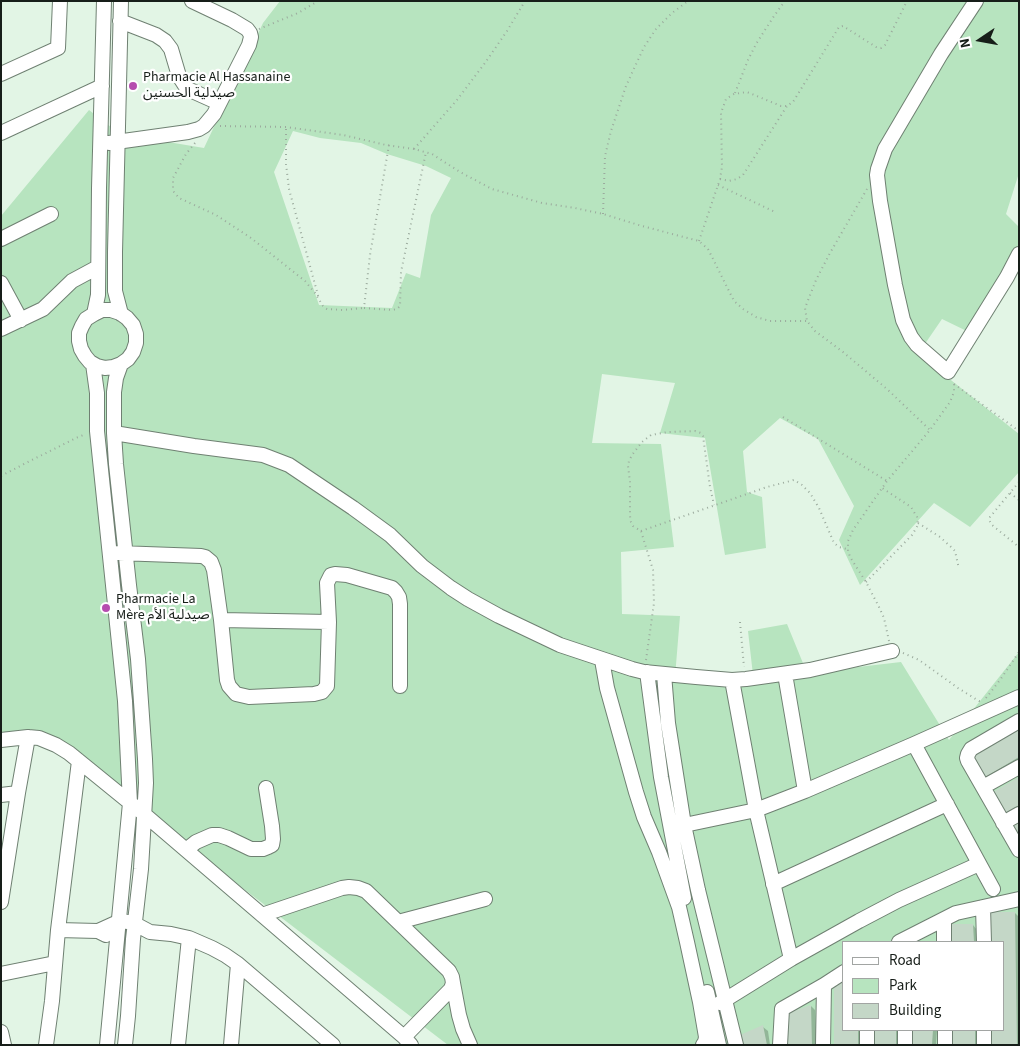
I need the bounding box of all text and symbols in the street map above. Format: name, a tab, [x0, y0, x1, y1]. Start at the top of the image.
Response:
north arrow	[955, 15, 1005, 65]
text: N	[955, 36, 976, 50]
place label: Pharmacie Al Hassanaine صيدلية الحسنين	[143, 70, 290, 102]
marker: Pharmacie Al Hassanaine صيدلية الحسنين	[127, 80, 139, 92]
place label: Pharmacie La Mère صيدلية الأم	[116, 592, 210, 624]
marker: Pharmacie La Mère صيدلية الأم	[100, 602, 112, 614]
legend	[842, 941, 1005, 1031]
text: Road	[889, 950, 921, 971]
text: Park	[889, 975, 917, 996]
text: Building	[889, 1000, 941, 1021]

